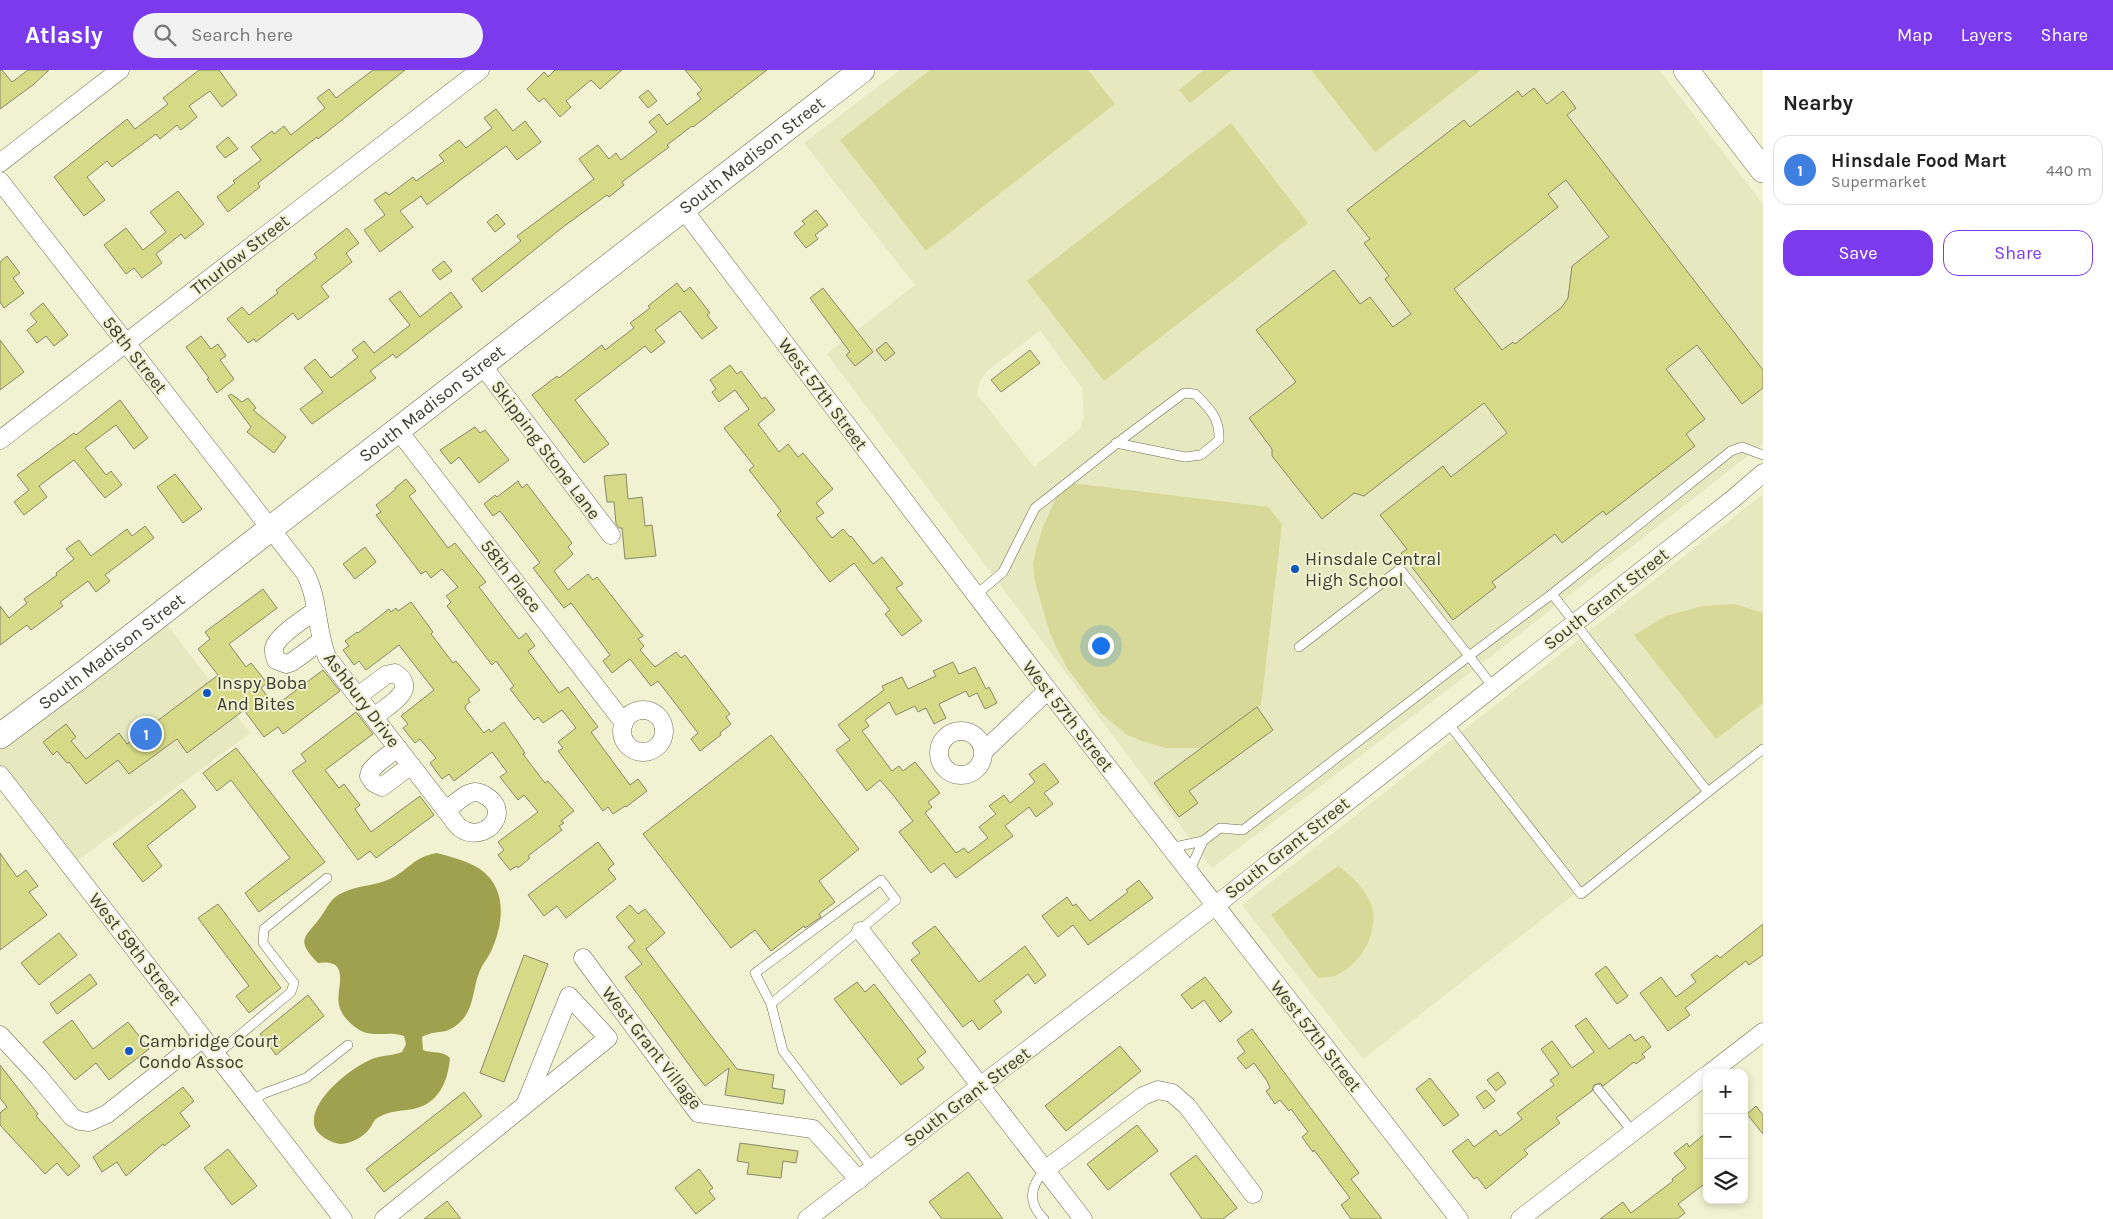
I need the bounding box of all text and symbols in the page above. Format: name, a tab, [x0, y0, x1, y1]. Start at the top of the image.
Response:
search box	[133, 13, 483, 58]
text: Atlasly	[25, 21, 103, 49]
icon: search	[151, 21, 179, 49]
text: Search here	[191, 24, 293, 46]
text: Map	[1897, 24, 1933, 46]
text: Layers	[1961, 24, 2013, 46]
text: Share	[2041, 24, 2088, 46]
text: Nearby	[1783, 91, 1853, 115]
street label: South Madison Street	[675, 92, 829, 219]
text: Hinsdale Food Mart	[1831, 150, 2006, 172]
text: 1	[1797, 161, 1803, 180]
text: 440 m	[2046, 161, 2092, 180]
text: Supermarket	[1831, 172, 1927, 191]
street label: Thurlow Street	[186, 210, 294, 300]
button: Save	[1783, 230, 1933, 276]
button: Share	[1943, 230, 2093, 276]
street label: 58th Street	[98, 312, 172, 398]
street label: West 57th Street	[774, 333, 873, 455]
street label: South Madison Street	[354, 340, 509, 467]
street label: Skipping Stone Lane	[487, 376, 605, 524]
street label: 58th Place	[476, 535, 546, 617]
street label: South Grant Street	[1539, 543, 1673, 655]
place label: Hinsdale Central High School	[1305, 548, 1441, 591]
marker: Hinsdale Central High School	[1289, 563, 1301, 575]
street label: South Madison Street	[34, 588, 189, 715]
your location	[1088, 633, 1114, 659]
street label: Ashbury Drive	[319, 648, 405, 752]
street label: West 57th Street	[1018, 656, 1118, 776]
place label: Inspy Boba And Bites	[217, 672, 307, 715]
marker: Inspy Boba And Bites	[201, 687, 213, 699]
pin: 1	[130, 715, 162, 753]
street label: South Grant Street	[1220, 792, 1354, 904]
street label: West 59th Street	[84, 888, 186, 1010]
street label: West 57th Street	[1266, 976, 1366, 1096]
street label: West Grant Village	[597, 982, 707, 1114]
place label: Cambridge Court Condo Assoc	[139, 1030, 279, 1073]
street label: South Grant Street	[899, 1042, 1035, 1152]
marker: Cambridge Court Condo Assoc	[123, 1045, 135, 1057]
map controls	[1703, 1069, 1748, 1204]
button: +	[1703, 1069, 1748, 1114]
button: −	[1703, 1114, 1748, 1159]
button: layers	[1703, 1159, 1748, 1204]

